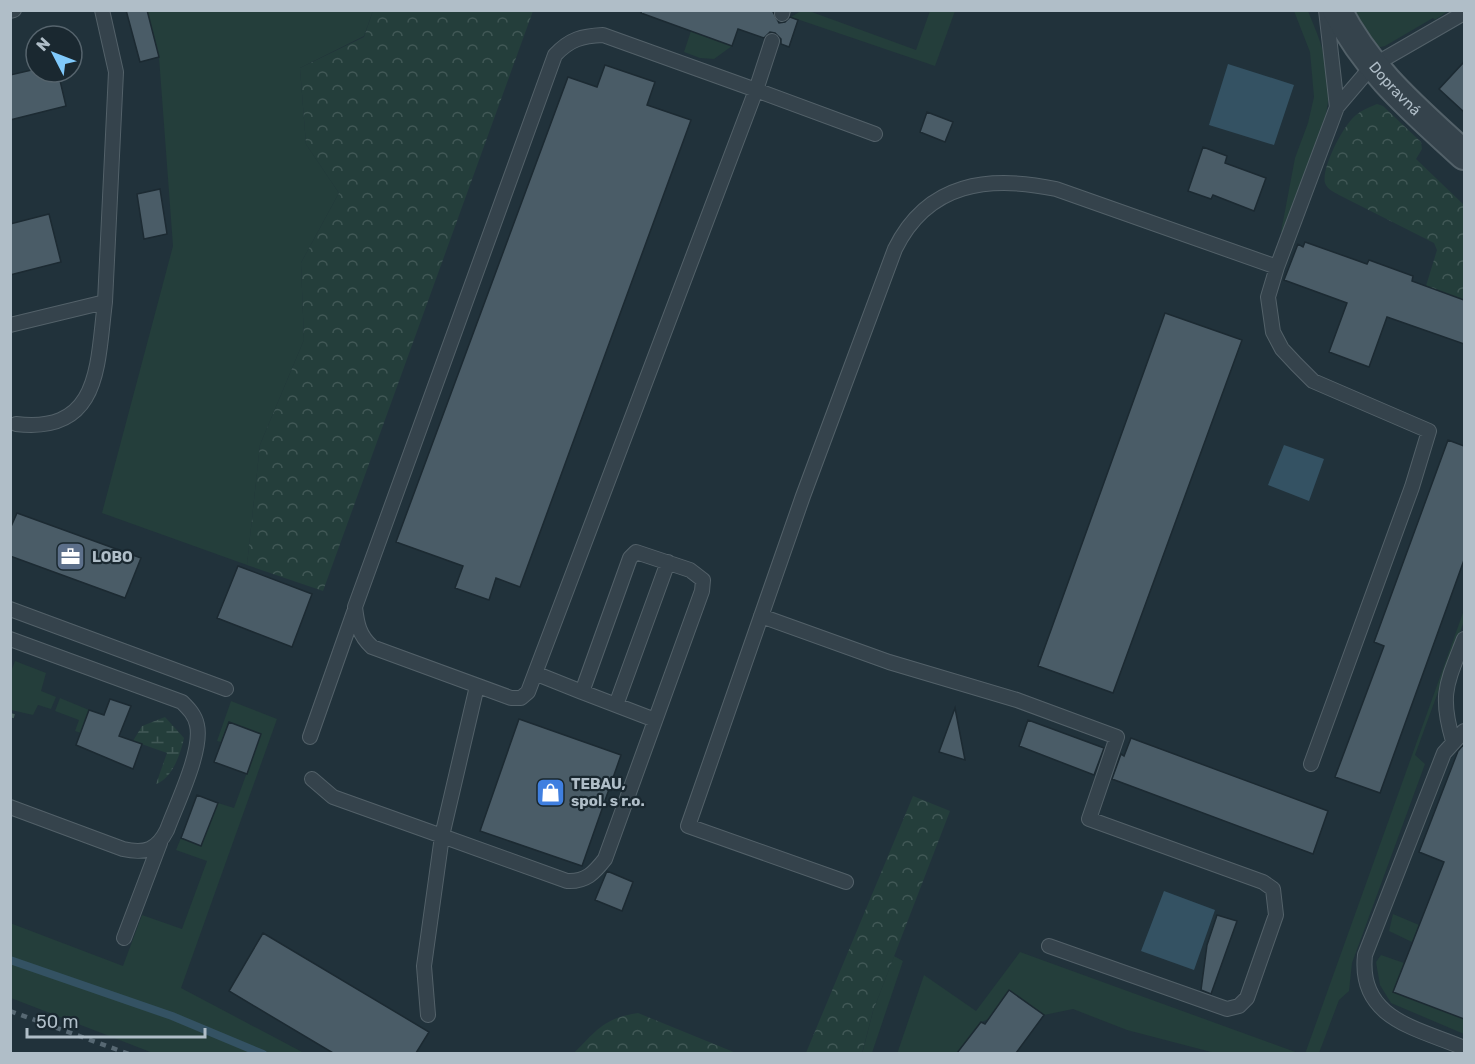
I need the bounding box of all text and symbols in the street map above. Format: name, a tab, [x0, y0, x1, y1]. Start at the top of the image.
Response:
north arrow	[24, 24, 84, 84]
text: N	[32, 34, 54, 55]
street label: Dopravná	[1365, 58, 1424, 119]
office icon: LOBO	[55, 541, 87, 573]
place label: LOBO	[92, 548, 133, 566]
place label: TEBAU, spol. s r.o.	[571, 775, 645, 810]
shop icon: TEBAU, spol. s r.o.	[534, 777, 566, 809]
scale bar	[27, 1001, 206, 1039]
text: 50 m	[36, 1011, 79, 1033]

